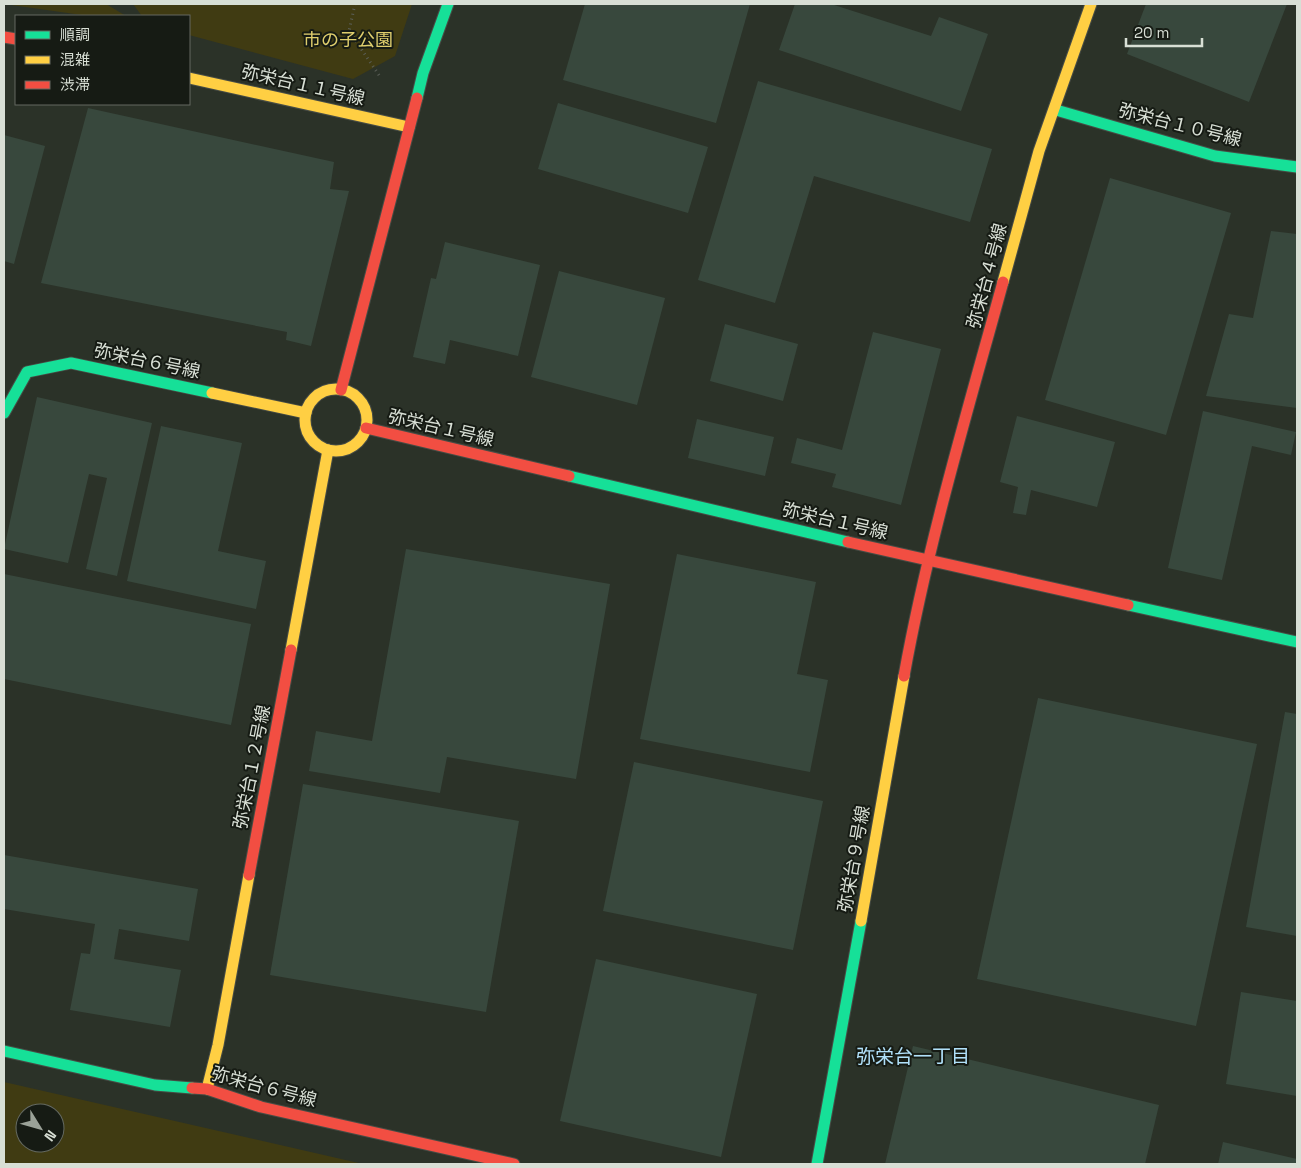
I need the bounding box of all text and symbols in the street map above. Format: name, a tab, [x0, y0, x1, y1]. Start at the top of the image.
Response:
legend	[15, 15, 190, 105]
scale bar	[1126, 15, 1202, 47]
text: 20 m	[1134, 23, 1169, 42]
text: 順調	[60, 25, 90, 44]
park label: 市の子公園	[303, 28, 393, 51]
text: 混雑	[60, 50, 90, 69]
street label: 弥栄台１１号線	[239, 59, 367, 110]
text: 渋滞	[60, 75, 90, 94]
street label: 弥栄台１０号線	[1116, 98, 1244, 151]
street label: 弥栄台４号線	[961, 221, 1012, 331]
street label: 弥栄台６号線	[92, 338, 202, 383]
street label: 弥栄台１号線	[386, 404, 496, 451]
street label: 弥栄台１号線	[780, 497, 890, 544]
street label: 弥栄台１２号線	[228, 703, 275, 831]
street label: 弥栄台９号線	[833, 804, 874, 914]
district label: 弥栄台一丁目	[856, 1044, 970, 1069]
street label: 弥栄台６号線	[209, 1061, 319, 1112]
north arrow	[15, 1103, 65, 1153]
text: N	[40, 1127, 60, 1145]

